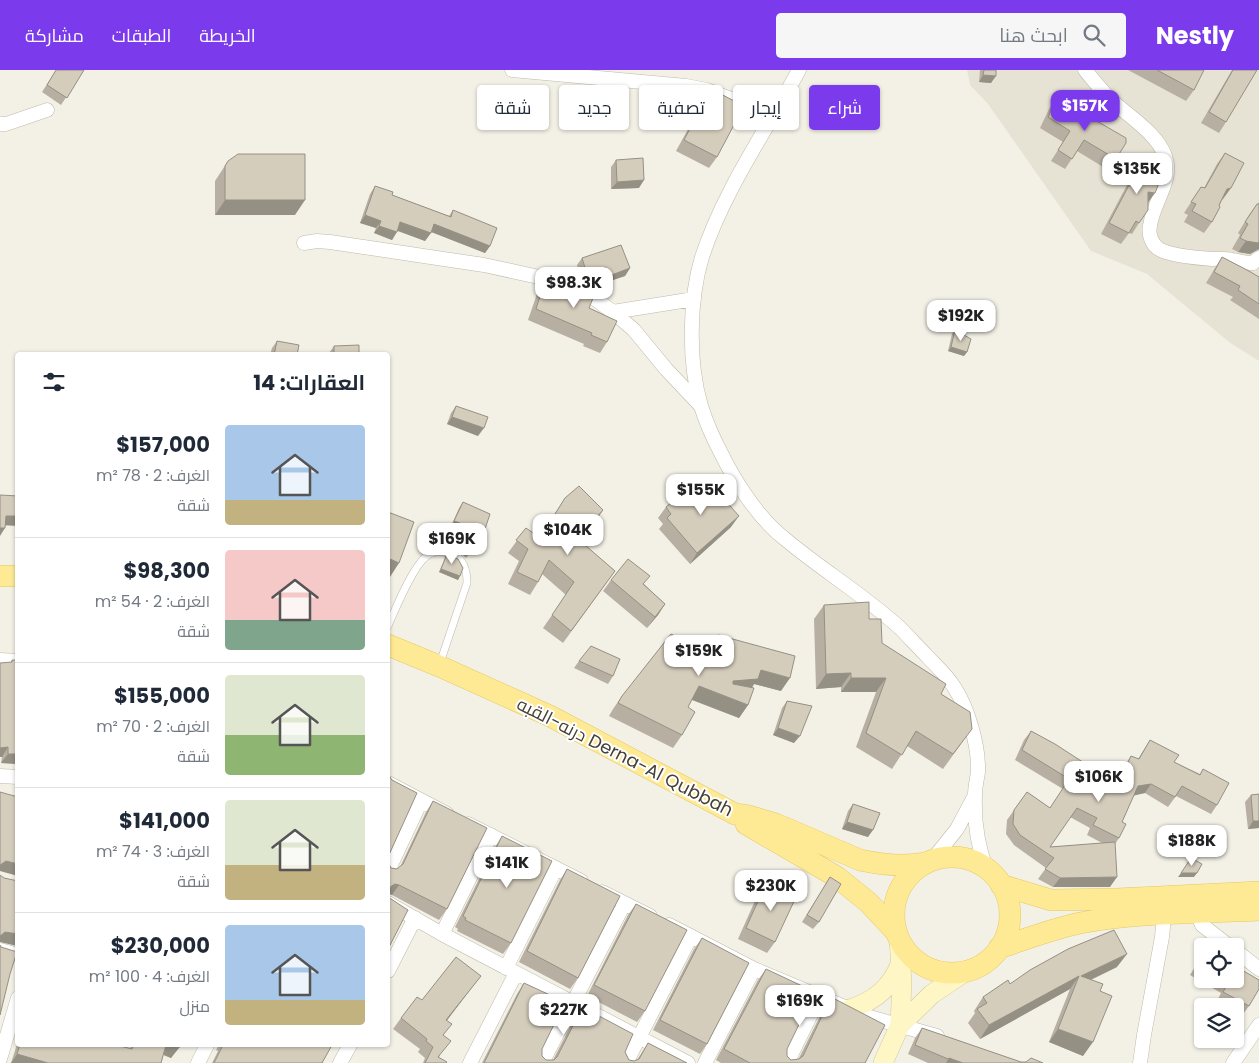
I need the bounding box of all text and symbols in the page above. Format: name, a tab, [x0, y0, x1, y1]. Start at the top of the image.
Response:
search box	[776, 13, 1126, 58]
text: Nestly	[1156, 19, 1234, 52]
icon: search	[1080, 21, 1108, 49]
text: ابحث هنا	[999, 22, 1068, 49]
text: مشاركة	[25, 23, 84, 48]
text: الطبقات	[112, 23, 171, 48]
text: الخريطة	[199, 23, 256, 48]
chip: شقة	[477, 85, 549, 130]
chip: جديد	[559, 85, 629, 130]
chip: تصفية	[639, 85, 723, 130]
chip: إيجار	[733, 85, 799, 130]
chip: شراء	[809, 85, 880, 130]
pin: $157K	[1050, 90, 1120, 132]
text: $157K	[1062, 94, 1108, 117]
pin: $135K	[1102, 152, 1172, 195]
text: $135K	[1113, 157, 1161, 180]
pin: $98.3K	[533, 266, 615, 309]
text: $98.3K	[546, 271, 602, 294]
pin: $192K	[926, 300, 996, 342]
text: $192K	[938, 304, 984, 327]
icon: filters	[40, 368, 68, 396]
text: العقارات: 14	[253, 368, 365, 397]
text: $157,000	[116, 430, 210, 459]
icon: home	[265, 445, 325, 505]
text: الغرف: 2 · 78 m²	[96, 464, 210, 487]
pin: $155K	[666, 474, 736, 516]
text: $155K	[677, 478, 725, 501]
text: شقة	[177, 494, 210, 517]
pin: $104K	[533, 514, 603, 556]
text: $104K	[544, 518, 592, 541]
pin: $169K	[417, 522, 487, 565]
text: $169K	[428, 527, 476, 550]
text: $98,300	[124, 556, 210, 585]
icon: home	[265, 570, 325, 630]
text: الغرف: 2 · 54 m²	[95, 590, 210, 613]
text: شقة	[177, 620, 210, 643]
pin: $159K	[664, 634, 734, 677]
text: $159K	[675, 639, 723, 662]
text: $155,000	[114, 681, 210, 710]
street label: درنه-القبه Derna-Al Qubbah	[513, 691, 738, 822]
icon: home	[265, 695, 325, 755]
text: الغرف: 2 · 70 m²	[96, 715, 210, 738]
text: شقة	[177, 745, 210, 768]
pin: $106K	[1064, 760, 1134, 803]
text: $106K	[1075, 765, 1123, 788]
text: $141,000	[119, 806, 210, 835]
icon: home	[265, 820, 325, 880]
pin: $188K	[1157, 824, 1227, 867]
text: $188K	[1168, 829, 1216, 852]
text: الغرف: 3 · 74 m²	[96, 840, 210, 863]
pin: $141K	[472, 846, 542, 889]
text: $141K	[485, 851, 529, 874]
text: شقة	[177, 870, 210, 893]
pin: $230K	[736, 870, 806, 912]
text: $230K	[746, 874, 796, 897]
text: $230,000	[111, 931, 210, 960]
map controls	[1194, 938, 1244, 1048]
button: locate	[1194, 938, 1244, 988]
icon: home	[265, 945, 325, 1005]
text: الغرف: 4 · 100 m²	[89, 965, 210, 988]
pin: $169K	[765, 984, 835, 1027]
text: $169K	[776, 989, 824, 1012]
pin: $227K	[529, 994, 599, 1036]
text: منزل	[180, 995, 210, 1018]
text: $227K	[540, 998, 588, 1021]
button: layers	[1194, 998, 1244, 1048]

